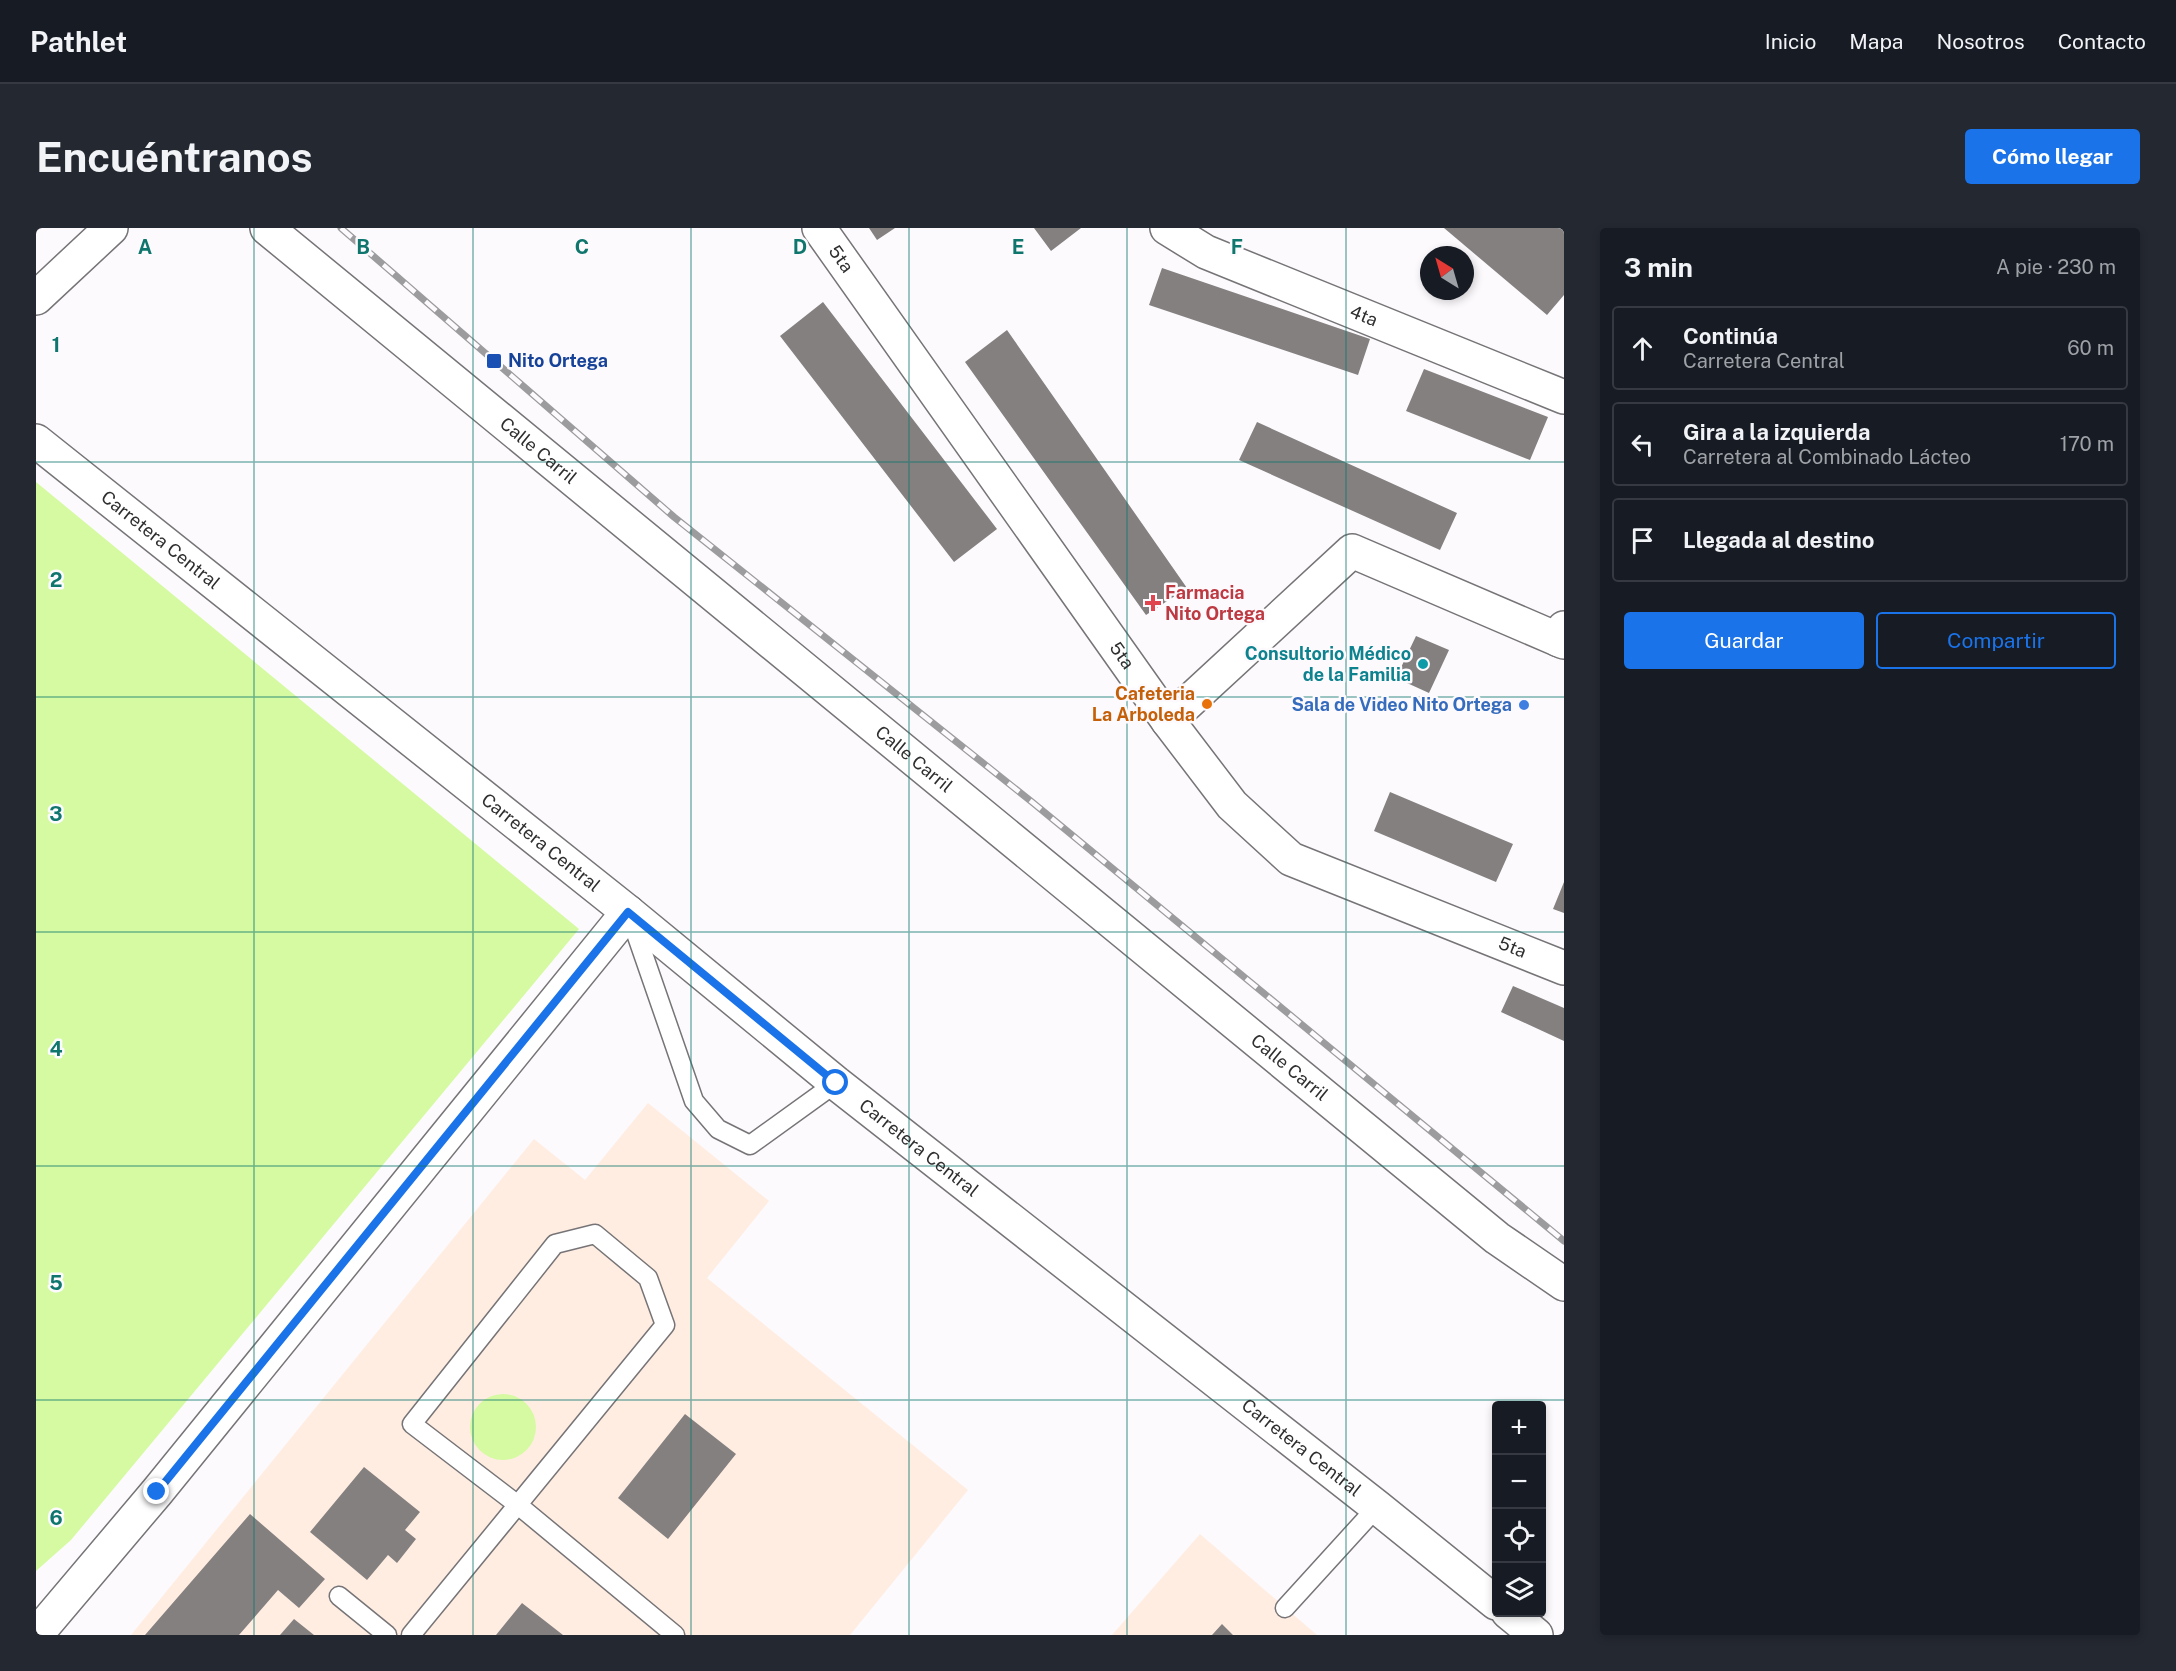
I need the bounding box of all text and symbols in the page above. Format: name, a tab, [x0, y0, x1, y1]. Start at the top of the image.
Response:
text: Pathlet	[30, 25, 127, 58]
text: Inicio	[1765, 29, 1816, 54]
text: Mapa	[1849, 29, 1903, 54]
text: Nosotros	[1936, 29, 2025, 54]
text: Contacto	[2058, 29, 2146, 54]
button: Cómo llegar	[1965, 129, 2140, 184]
text: Encuéntranos	[36, 132, 313, 181]
text: A	[138, 235, 152, 259]
text: B	[356, 235, 370, 259]
text: C	[575, 235, 589, 259]
text: D	[793, 235, 807, 259]
text: E	[1012, 235, 1024, 259]
text: F	[1231, 235, 1243, 259]
street label: 5ta	[825, 241, 858, 276]
north arrow	[1420, 246, 1474, 300]
text: 3 min	[1624, 252, 1693, 283]
text: A pie · 230 m	[1996, 255, 2116, 279]
street label: 4ta	[1347, 300, 1381, 330]
text: Continúa	[1683, 323, 1778, 349]
icon: ahead	[1626, 332, 1659, 365]
text: 1	[52, 333, 60, 357]
text: 60 m	[2067, 336, 2114, 360]
text: Carretera Central	[1683, 349, 1845, 373]
place label: Nito Ortega	[508, 350, 608, 371]
marker: Nito Ortega	[485, 352, 503, 370]
street label: Calle Carril	[496, 413, 581, 488]
text: Gira a la izquierda	[1683, 419, 1870, 445]
icon: left	[1626, 428, 1659, 461]
text: 170 m	[2060, 432, 2114, 456]
text: Carretera al Combinado Lácteo	[1683, 445, 1971, 469]
street label: Carretera Central	[97, 486, 224, 593]
icon: arrive	[1626, 524, 1659, 557]
text: Llegada al destino	[1683, 527, 1874, 553]
text: 2	[50, 568, 62, 592]
place label: Farmacia Nito Ortega	[1165, 582, 1265, 624]
marker: Farmacia Nito Ortega	[1146, 596, 1160, 610]
button: Guardar	[1624, 612, 1864, 669]
button: Compartir	[1876, 612, 2116, 669]
street label: 5ta	[1105, 638, 1139, 673]
place label: Consultorio Médico de la Familia	[1245, 643, 1411, 685]
marker: Consultorio Médico de la Familia	[1416, 657, 1430, 671]
place label: Cafeteria La Arboleda	[1092, 683, 1195, 725]
place label: Sala de Video Nito Ortega	[1291, 694, 1512, 715]
marker: Cafeteria La Arboleda	[1200, 697, 1214, 711]
marker: Sala de Video Nito Ortega	[1517, 698, 1531, 712]
street label: Calle Carril	[871, 721, 957, 797]
street label: Carretera Central	[477, 789, 605, 896]
text: 3	[49, 802, 63, 826]
street label: 5ta	[1495, 932, 1530, 962]
street label: Calle Carril	[1247, 1029, 1333, 1105]
text: 4	[49, 1037, 63, 1061]
route start	[822, 1069, 848, 1095]
street label: Carretera Central	[855, 1094, 983, 1201]
text: 5	[49, 1271, 63, 1295]
street label: Carretera Central	[1238, 1394, 1365, 1501]
map controls	[1492, 1401, 1546, 1617]
button: +	[1492, 1401, 1546, 1455]
button: −	[1492, 1455, 1546, 1509]
route end	[143, 1478, 169, 1504]
text: 6	[49, 1506, 63, 1530]
button: locate	[1492, 1509, 1546, 1563]
button: layers	[1492, 1563, 1546, 1617]

